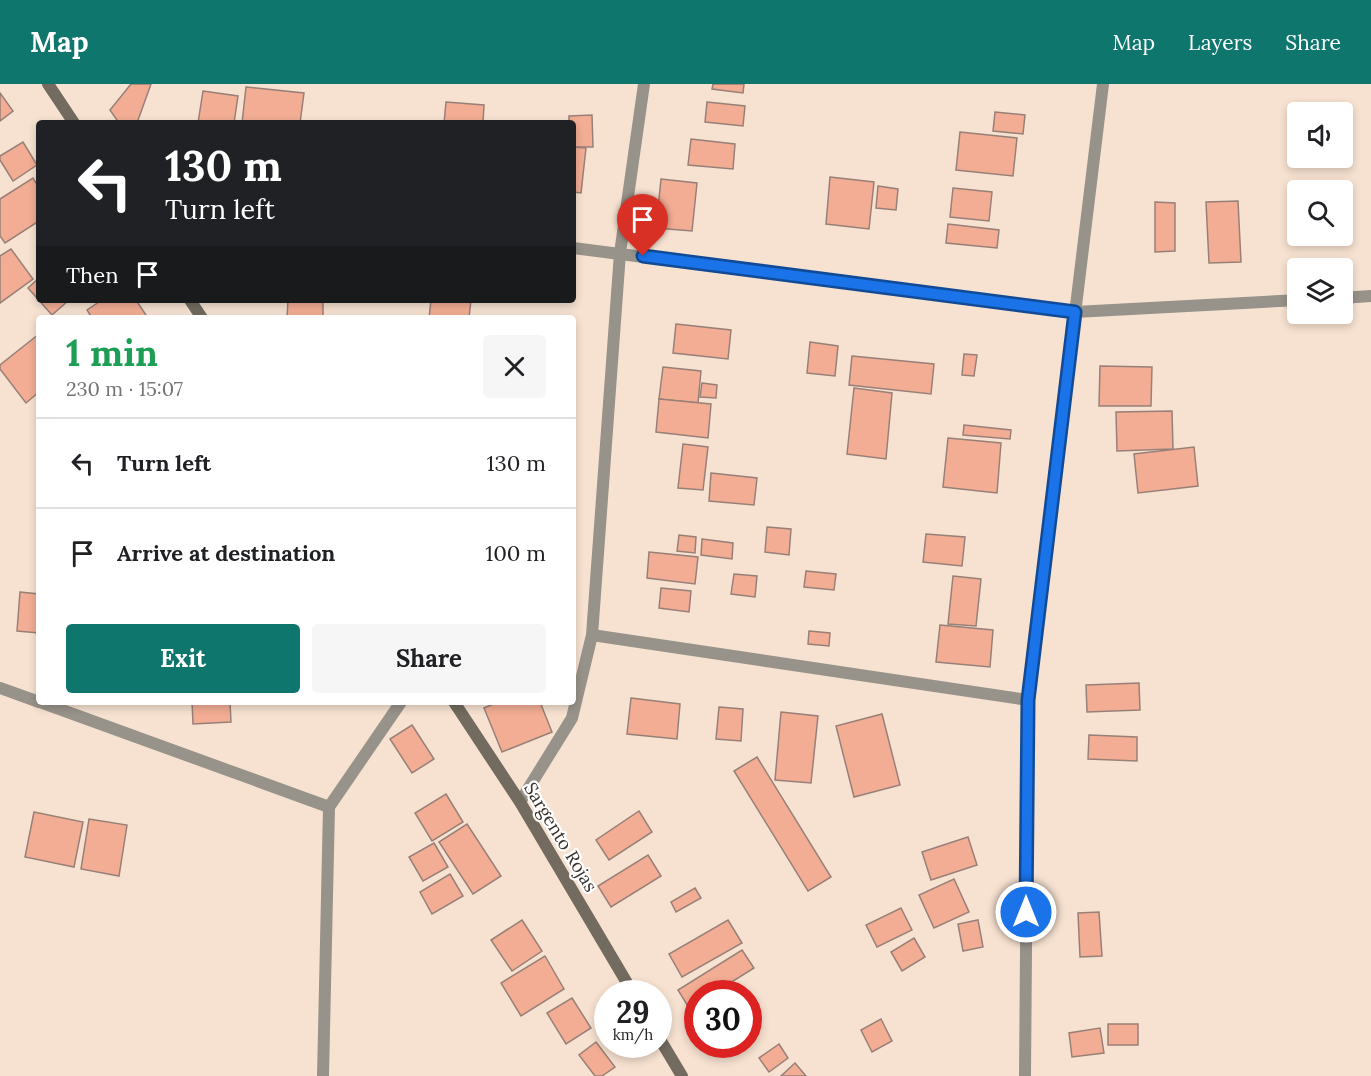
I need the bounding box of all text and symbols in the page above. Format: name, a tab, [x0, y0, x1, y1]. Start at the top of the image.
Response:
text: Map	[30, 24, 89, 60]
text: Map	[1112, 29, 1155, 56]
text: Layers	[1188, 29, 1252, 56]
text: Share	[1285, 29, 1341, 56]
map controls	[1287, 102, 1353, 324]
button: sound	[1287, 102, 1353, 168]
text: 130 m	[165, 139, 282, 193]
icon: left	[66, 144, 144, 222]
button: search	[1287, 180, 1353, 246]
text: Turn left	[165, 192, 275, 226]
pin	[617, 194, 668, 256]
icon: arrive	[626, 203, 659, 236]
icon: arrive	[131, 258, 164, 291]
button: layers	[1287, 258, 1353, 324]
text: Then	[66, 261, 119, 289]
text: 1 min	[66, 330, 158, 376]
button: close	[483, 335, 546, 398]
text: 230 m · 15:07	[66, 376, 183, 401]
icon: left	[66, 447, 99, 480]
text: Turn left	[117, 449, 211, 477]
text: 130 m	[487, 449, 546, 477]
icon: arrive	[66, 537, 99, 570]
text: Arrive at destination	[117, 539, 335, 567]
text: 100 m	[485, 539, 546, 567]
button: Exit	[66, 624, 300, 693]
button: Share	[312, 624, 546, 693]
street label: Sargento Rojas	[519, 778, 603, 896]
position arrow	[994, 880, 1058, 944]
speed limit sign: 30	[684, 980, 762, 1058]
text: 29	[616, 993, 650, 1031]
text: km/h	[613, 1025, 653, 1044]

